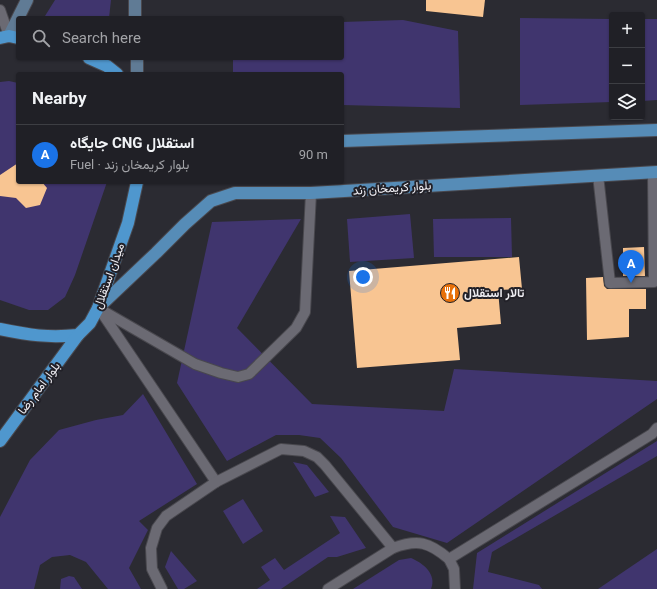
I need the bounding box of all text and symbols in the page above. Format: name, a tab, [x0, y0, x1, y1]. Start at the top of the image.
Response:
map controls	[609, 12, 645, 120]
button: +	[609, 12, 645, 48]
search box	[16, 16, 344, 60]
icon: search	[30, 27, 52, 49]
text: Search here	[62, 29, 141, 47]
button: −	[609, 48, 645, 84]
button: layers	[609, 84, 645, 120]
text: Nearby	[32, 88, 87, 108]
text: جایگاه CNG استقلال	[70, 134, 195, 152]
text: A	[41, 147, 49, 162]
text: 90 m	[299, 147, 328, 162]
text: Fuel · بلوار کریمخان زند	[70, 157, 189, 172]
street label: بلوار کریمخان زند	[352, 178, 432, 199]
street label: میدان استقلال	[91, 241, 128, 311]
pin: A	[618, 250, 644, 283]
your location	[353, 267, 373, 287]
restaurant icon: تالار استقلال	[439, 282, 461, 304]
place label: تالار استقلال	[464, 286, 524, 301]
street label: بلوار امام رضا	[15, 359, 64, 417]

